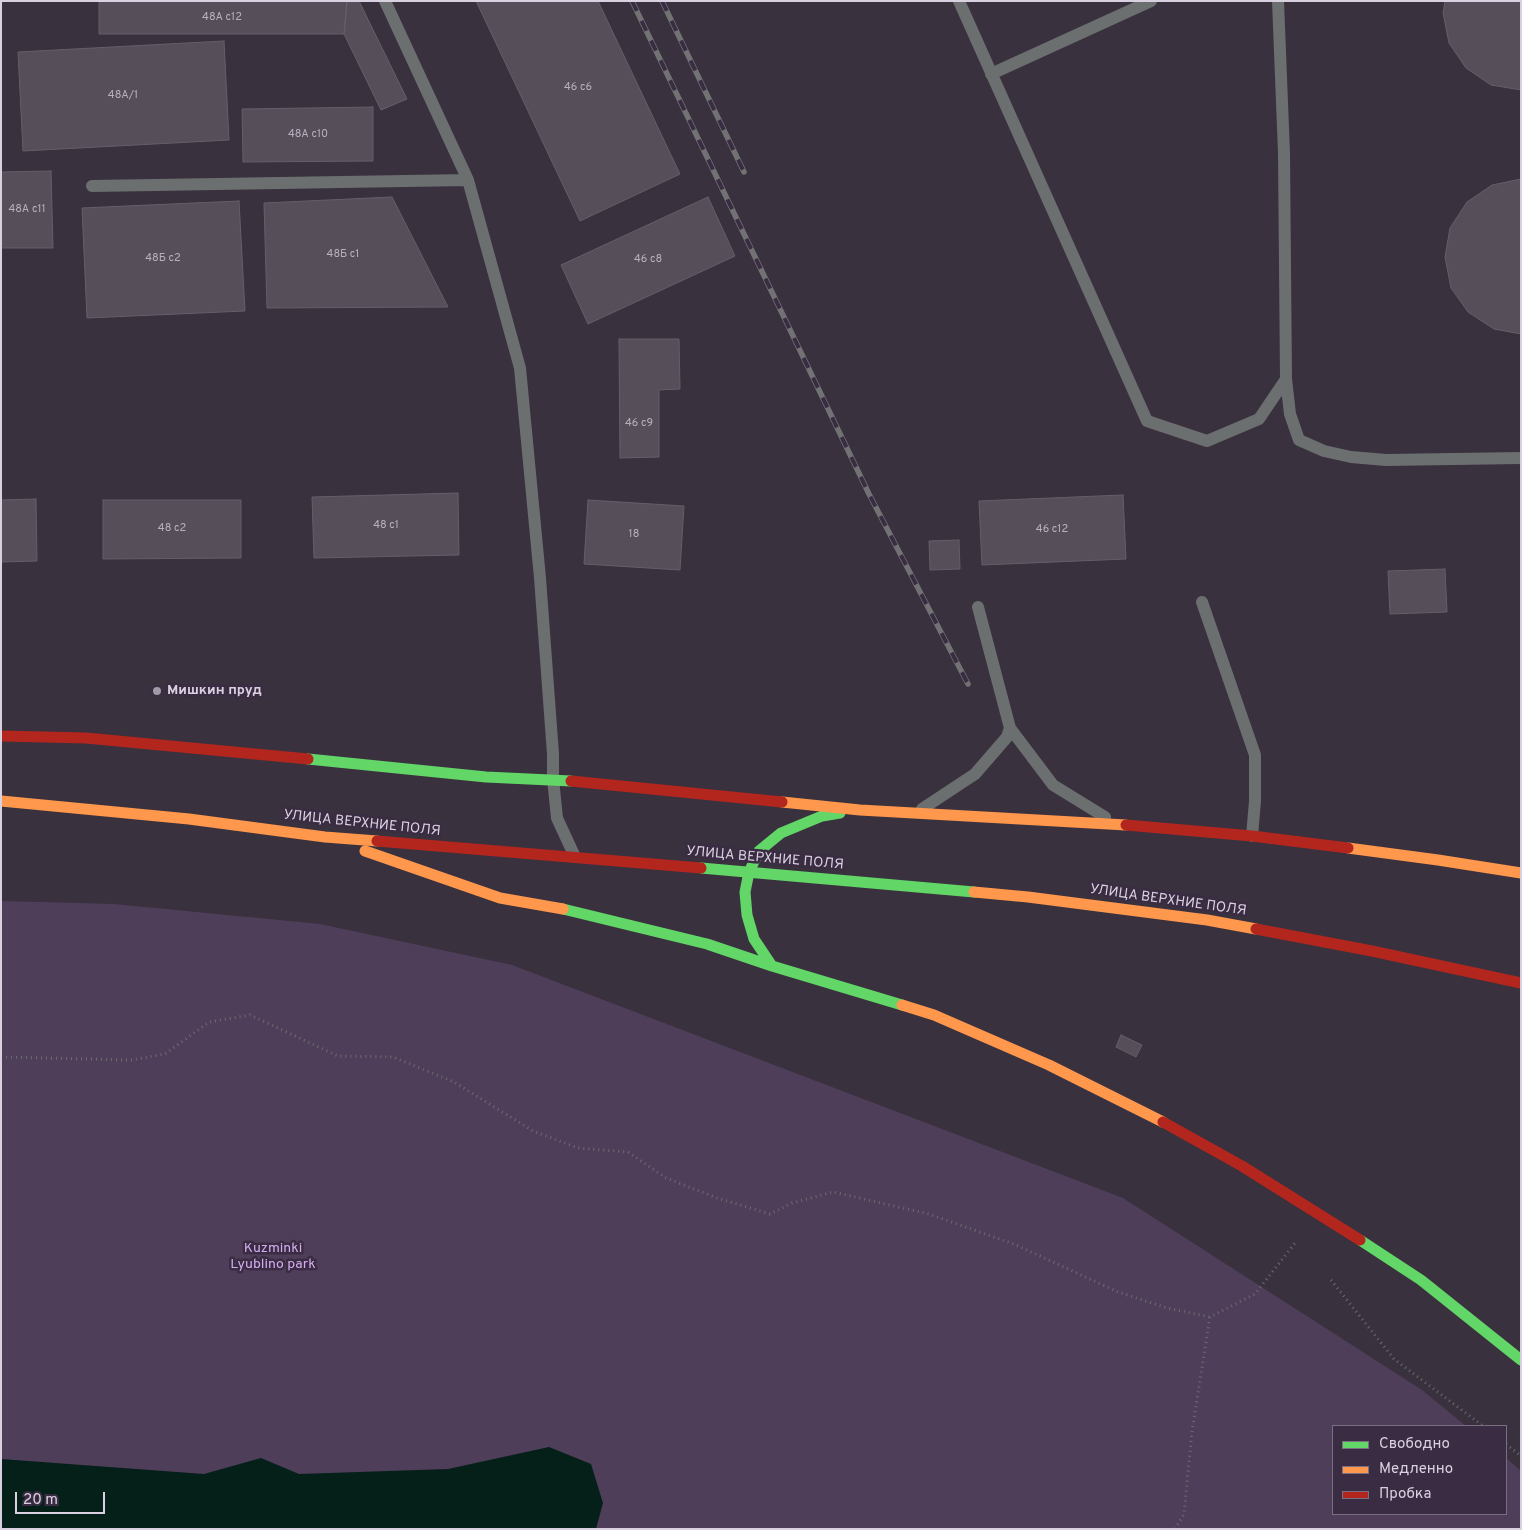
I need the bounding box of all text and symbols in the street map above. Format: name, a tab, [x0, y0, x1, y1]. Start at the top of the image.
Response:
house number: 48А с12	[202, 11, 242, 25]
house number: 46 с6	[564, 81, 592, 95]
house number: 48А/1	[108, 89, 138, 103]
house number: 48А с10	[288, 128, 328, 142]
house number: 48А с11	[8, 203, 46, 217]
house number: 48Б с1	[327, 248, 359, 262]
house number: 48Б с2	[145, 252, 181, 266]
house number: 46 с8	[634, 253, 662, 267]
house number: 46 с9	[625, 417, 653, 431]
house number: 48 с1	[373, 519, 399, 533]
house number: 48 с2	[158, 522, 186, 536]
house number: 46 с12	[1036, 523, 1068, 537]
house number: 18	[629, 528, 639, 542]
place label: Мишкин пруд	[167, 683, 262, 699]
marker: Мишкин пруд	[151, 685, 163, 697]
street label: УЛИЦА ВЕРХНИЕ ПОЛЯ	[283, 807, 441, 841]
street label: УЛИЦА ВЕРХНИЕ ПОЛЯ	[686, 844, 844, 874]
street label: УЛИЦА ВЕРХНИЕ ПОЛЯ	[1089, 882, 1247, 920]
park label: Kuzminki Lyublino park	[230, 1241, 316, 1274]
legend	[1332, 1425, 1507, 1515]
text: Свободно	[1379, 1435, 1450, 1454]
text: Медленно	[1379, 1460, 1453, 1479]
scale bar	[18, 1482, 108, 1514]
text: Пробка	[1379, 1485, 1431, 1504]
text: 20 m	[23, 1491, 58, 1510]

